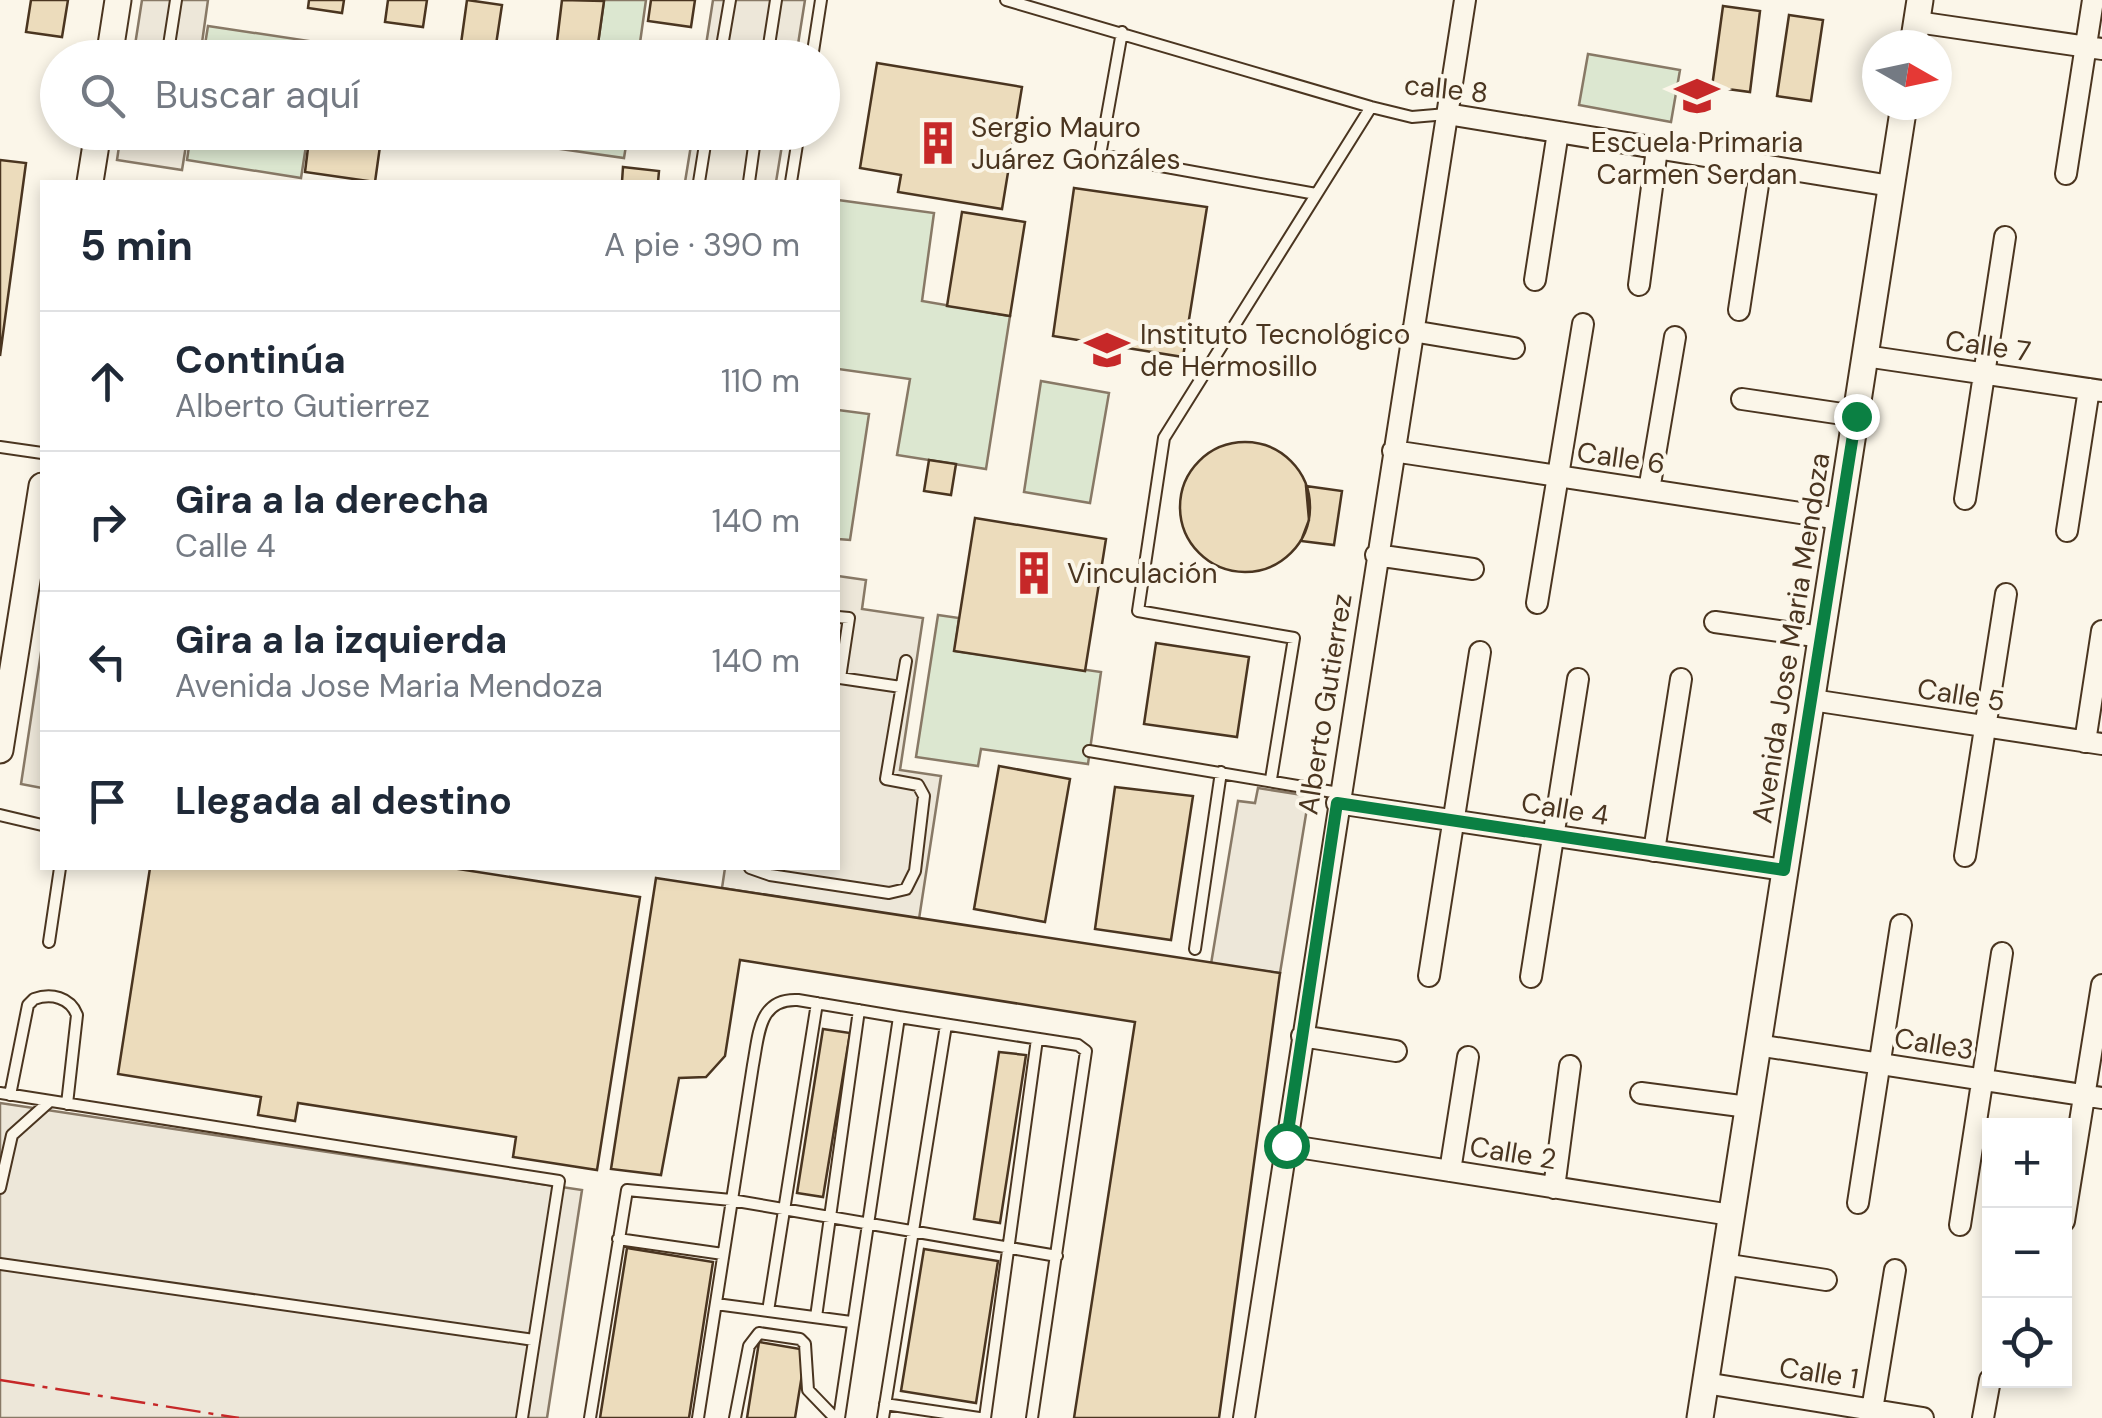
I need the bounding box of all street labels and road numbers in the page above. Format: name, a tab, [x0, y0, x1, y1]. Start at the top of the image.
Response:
street label: calle 8	[1402, 66, 1490, 112]
street label: Calle 7	[1943, 322, 2033, 370]
street label: Calle 6	[1574, 434, 1668, 482]
street label: Avenida Jose Maria Mendoza	[1743, 450, 1839, 826]
street label: Alberto Gutierrez	[1289, 591, 1361, 817]
street label: Calle 5	[1915, 670, 2007, 720]
street label: Calle 4	[1519, 784, 1611, 834]
street label: Calle3	[1891, 1019, 1977, 1069]
street label: Calle 2	[1467, 1128, 1559, 1178]
street label: Calle 1	[1777, 1348, 1861, 1398]

